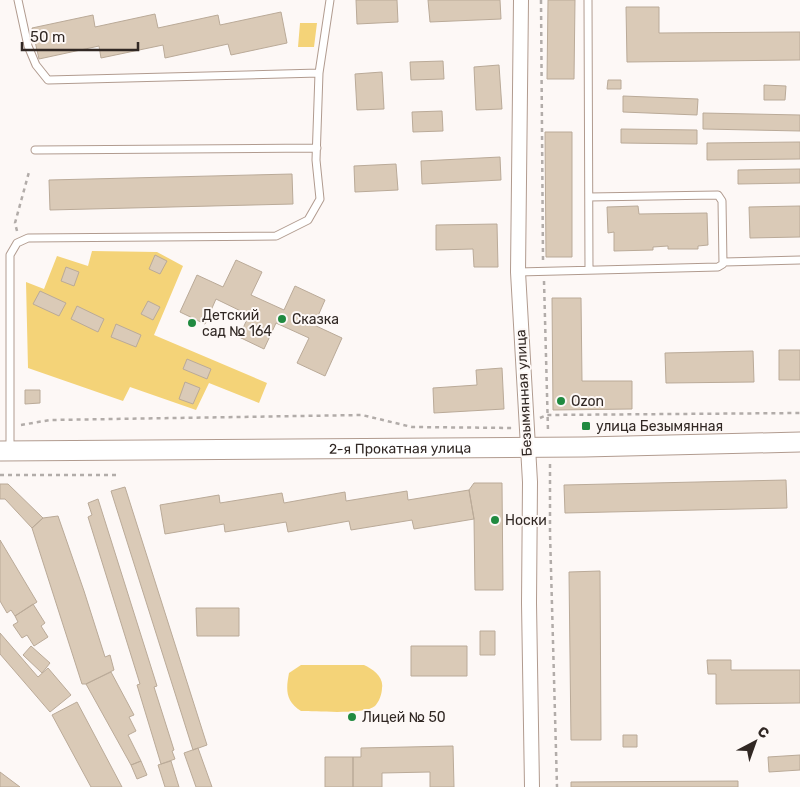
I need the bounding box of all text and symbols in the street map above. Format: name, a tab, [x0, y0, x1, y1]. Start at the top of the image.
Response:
scale bar	[22, 20, 139, 52]
text: 50 m	[30, 28, 65, 46]
place label: Детский сад № 164	[202, 307, 272, 340]
place label: Сказка	[292, 311, 339, 328]
marker: Сказка	[276, 313, 288, 325]
marker: Детский сад № 164	[186, 317, 198, 329]
street label: Безымянная улица	[512, 329, 536, 457]
place label: Ozon	[571, 393, 604, 410]
marker: Ozon	[555, 395, 567, 407]
place label: улица Безымянная	[596, 418, 723, 435]
marker: улица Безымянная	[580, 420, 592, 432]
street label: 2-я Прокатная улица	[329, 439, 471, 457]
place label: Носки	[505, 512, 547, 529]
marker: Носки	[489, 514, 501, 526]
place label: Лицей № 50	[362, 709, 446, 726]
marker: Лицей № 50	[346, 711, 358, 723]
north arrow	[730, 717, 780, 767]
text: С	[754, 723, 773, 742]

